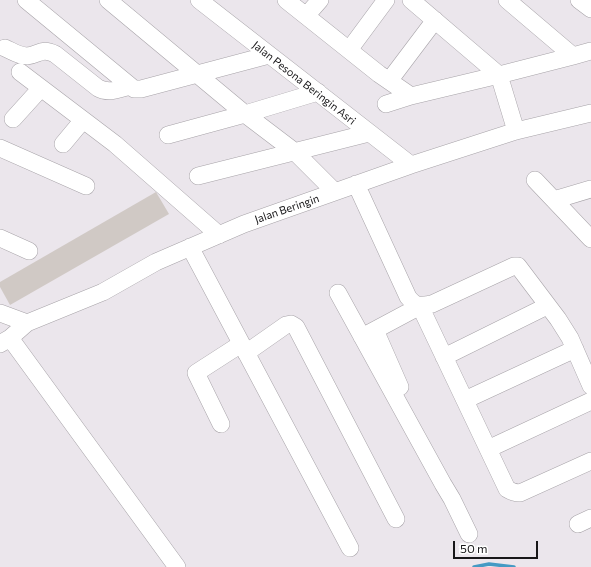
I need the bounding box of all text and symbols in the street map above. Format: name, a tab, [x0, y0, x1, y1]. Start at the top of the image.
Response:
street label: Jalan Pesona Beringin Asri	[250, 39, 358, 127]
street label: Jalan Beringin	[253, 192, 321, 226]
scale bar	[455, 533, 540, 559]
text: 50 m	[460, 541, 488, 555]

